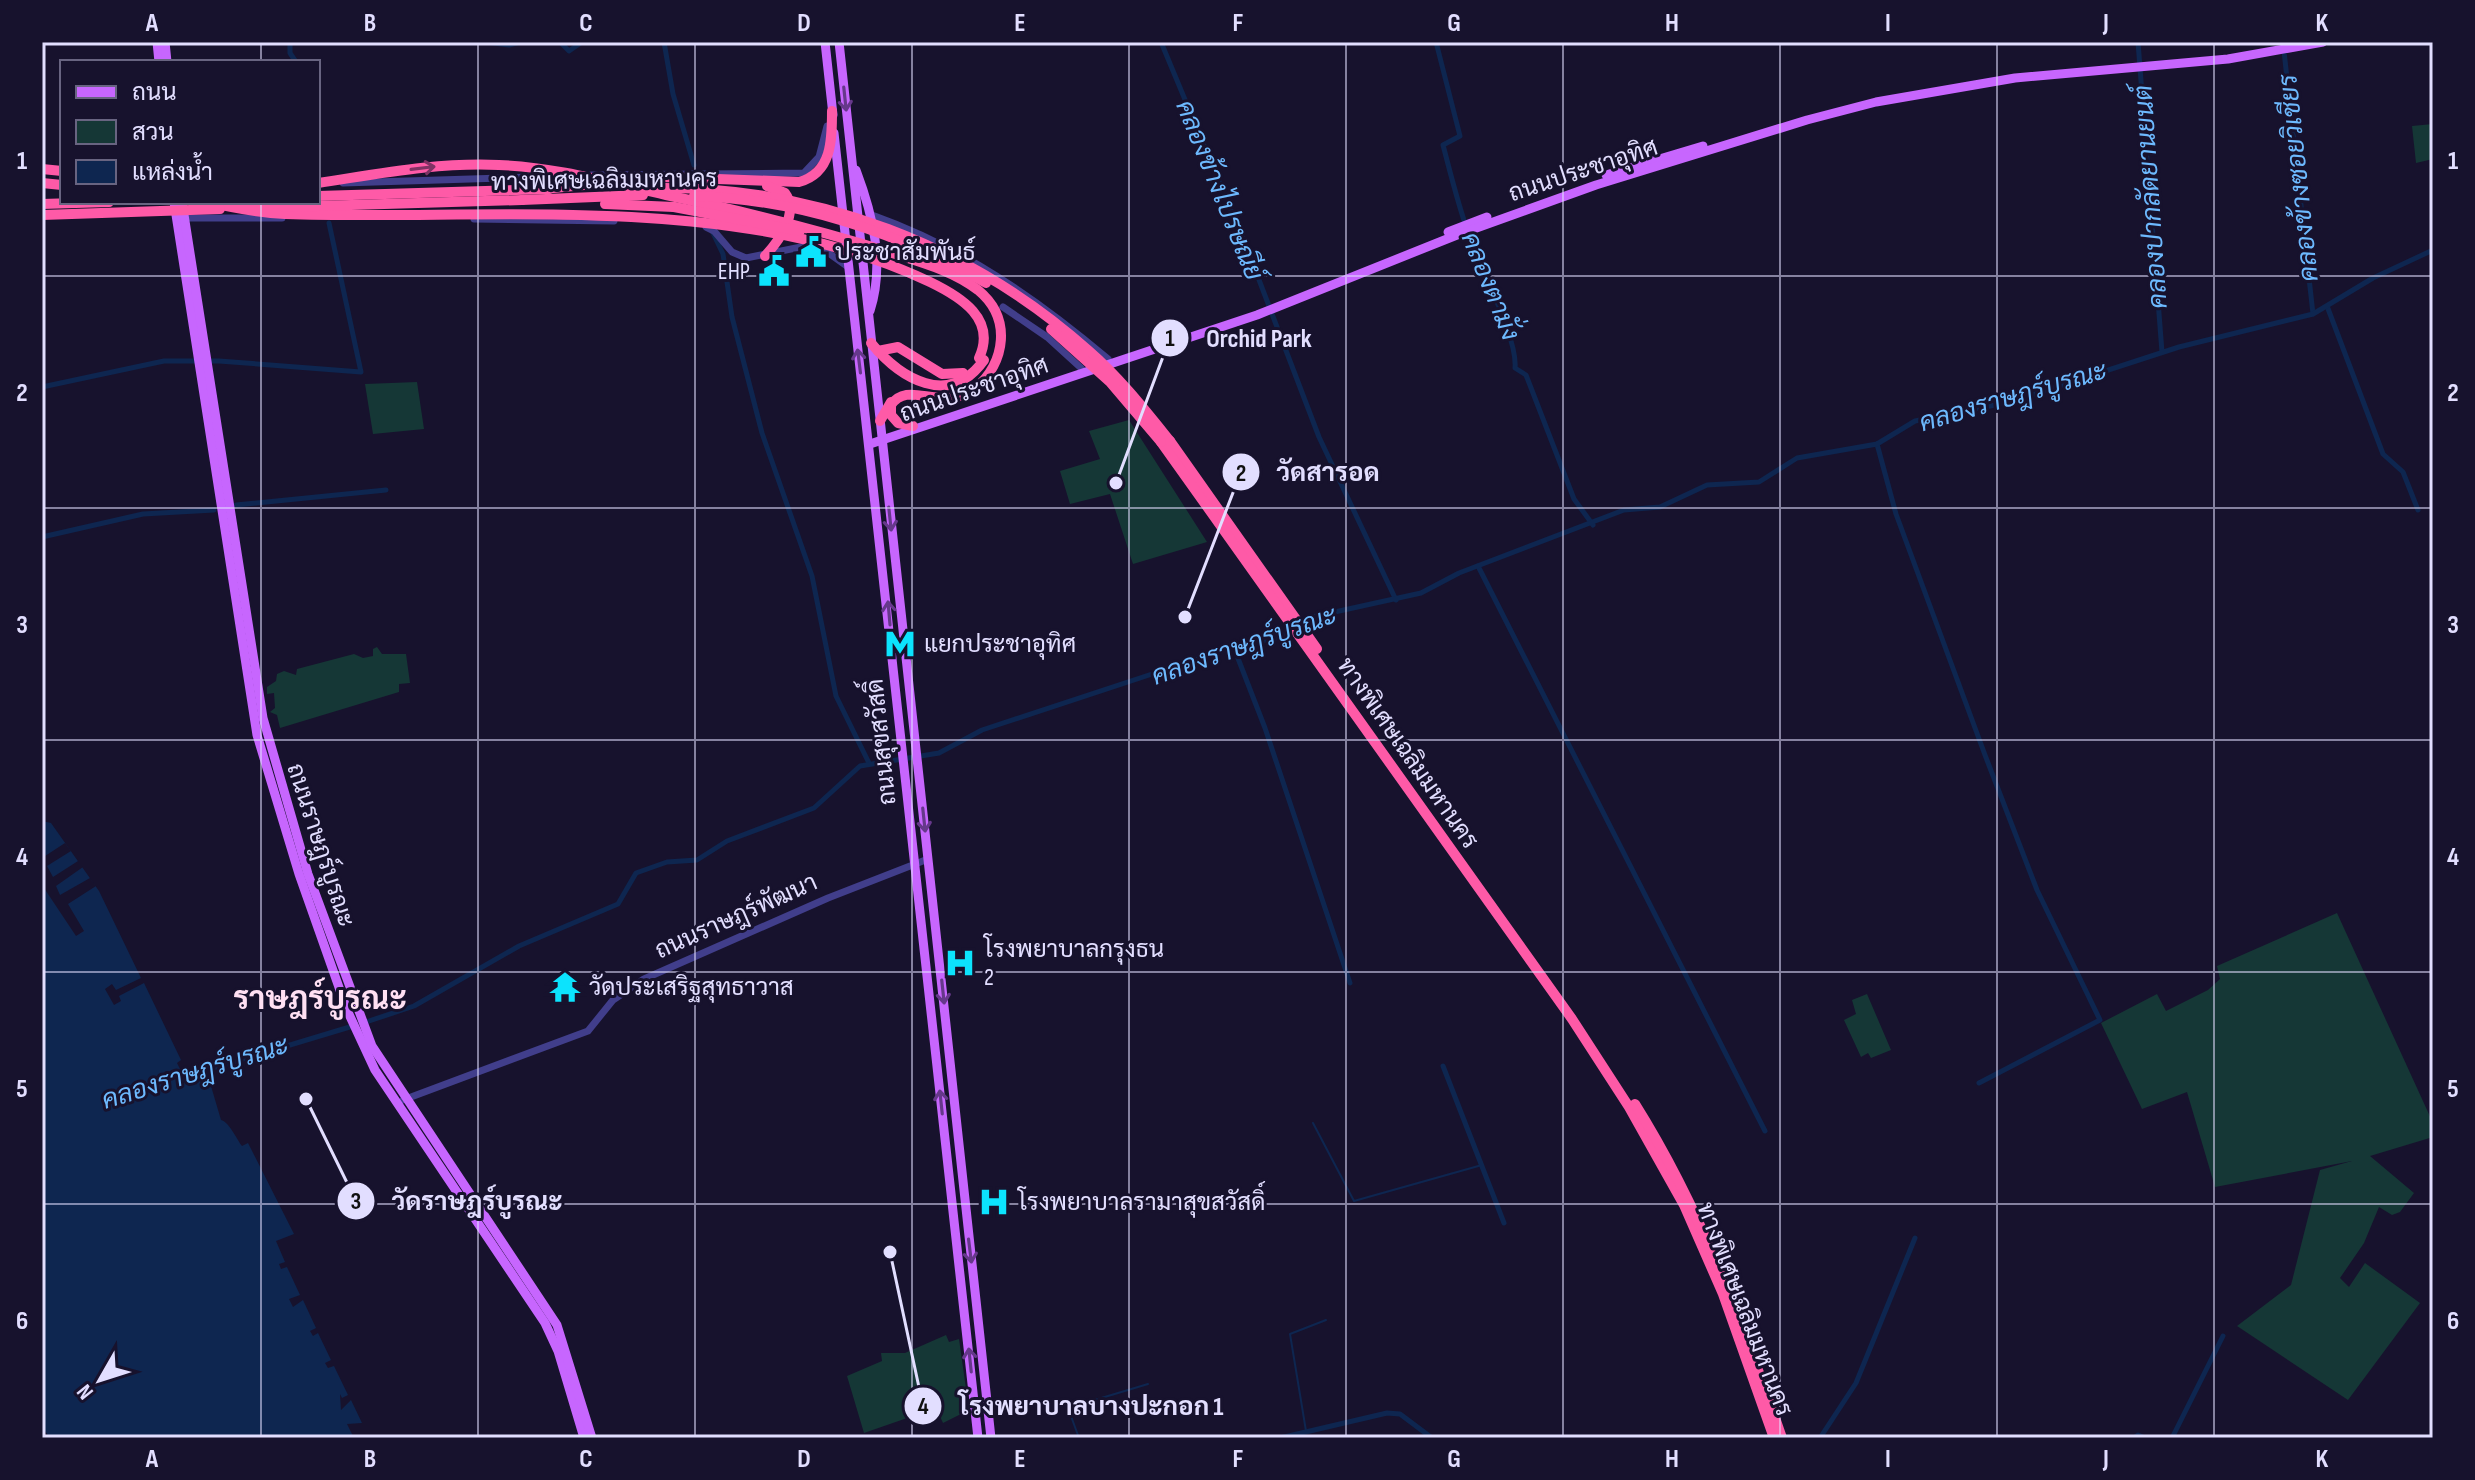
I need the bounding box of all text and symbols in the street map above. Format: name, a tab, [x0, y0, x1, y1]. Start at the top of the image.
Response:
text: A	[145, 8, 159, 39]
text: B	[364, 8, 376, 39]
text: C	[579, 8, 593, 39]
text: D	[797, 8, 811, 39]
text: E	[1014, 8, 1026, 39]
text: F	[1233, 8, 1244, 39]
text: G	[1447, 8, 1461, 39]
text: H	[1665, 8, 1679, 39]
text: I	[1885, 8, 1891, 39]
text: J	[2102, 8, 2109, 39]
text: K	[2316, 8, 2329, 39]
legend	[60, 60, 320, 204]
water label: คลองข้างซอยวิเชียร	[2271, 71, 2326, 283]
text: ถนน	[132, 78, 177, 107]
water label: คลองปากลัดยานยนต์	[2125, 80, 2175, 310]
one-way arrow	[838, 85, 853, 112]
water label: คลองข้างไปรษณีย์	[1168, 95, 1273, 289]
text: สวน	[132, 118, 174, 147]
street label: ถนนประชาอุทิศ	[1505, 133, 1662, 209]
text: 1	[17, 146, 27, 177]
text: 1	[2448, 146, 2458, 177]
text: แหล่งน้ำ	[132, 152, 213, 187]
one-way arrow	[409, 161, 436, 176]
street label: ทางพิเศษเฉลิมมหานคร	[491, 164, 718, 197]
water label: คลองตามั่ง	[1454, 225, 1532, 345]
public building icon: ประชาสัมพันธ์	[794, 235, 828, 269]
place label: ประชาสัมพันธ์	[835, 236, 976, 267]
public building icon: EHP	[757, 254, 791, 288]
place label: EHP	[718, 257, 750, 286]
callout: Orchid Park	[1150, 313, 1328, 363]
text: 1	[1165, 324, 1175, 353]
text: Orchid Park	[1206, 324, 1312, 355]
one-way arrow	[852, 348, 867, 375]
street label: ถนนประชาอุทิศ	[896, 351, 1053, 429]
water label: คลองราษฎร์บูรณะ	[1915, 353, 2111, 440]
text: 2	[16, 378, 28, 409]
text: 2	[2447, 378, 2459, 409]
callout: วัดสารอด	[1221, 447, 1396, 497]
text: วัดสารอด	[1276, 457, 1380, 489]
text: 2	[1236, 459, 1246, 488]
one-way arrow	[883, 505, 898, 532]
water label: คลองราษฎร์บูรณะ	[1147, 597, 1342, 694]
one-way arrow	[881, 600, 896, 627]
text: 3	[16, 610, 28, 641]
text: 3	[2447, 610, 2459, 641]
metro station icon: แยกประชาอุทิศ	[883, 627, 917, 661]
place label: แยกประชาอุทิศ	[924, 630, 1076, 660]
street label: ทางพิเศษเฉลิมมหานคร	[1331, 652, 1484, 854]
street label: ถนนสุขสวัสดิ์	[853, 677, 904, 807]
street label: ถนนราษฎร์บูรณะ	[279, 759, 363, 931]
one-way arrow	[917, 806, 932, 833]
text: 4	[16, 842, 28, 873]
text: 4	[2447, 842, 2459, 873]
street label: ถนนราษฎร์พัฒนา	[650, 866, 822, 966]
place label: โรงพยาบาลกรุงธน 2	[982, 933, 1164, 992]
hospital icon: โรงพยาบาลกรุงธน 2	[943, 946, 977, 980]
temple icon: วัดประเสริฐสุทธาวาส	[548, 970, 582, 1004]
place label: วัดประเสริฐสุทธาวาส	[589, 973, 794, 1003]
district label: ราษฎร์บูรณะ	[233, 977, 407, 1020]
one-way arrow	[936, 978, 951, 1005]
water label: คลองราษฎร์บูรณะ	[97, 1027, 293, 1118]
text: 5	[16, 1074, 28, 1105]
text: 5	[2447, 1074, 2459, 1105]
one-way arrow	[933, 1089, 948, 1116]
callout: วัดราษฎร์บูรณะ	[336, 1176, 579, 1226]
place label: โรงพยาบาลรามาสุขสวัสดิ์	[1016, 1180, 1265, 1218]
text: วัดราษฎร์บูรณะ	[392, 1184, 562, 1219]
hospital icon: โรงพยาบาลรามาสุขสวัสดิ์	[977, 1185, 1011, 1219]
text: 3	[351, 1187, 361, 1216]
street label: ทางพิเศษเฉลิมมหานคร	[1690, 1198, 1799, 1420]
one-way arrow	[963, 1237, 978, 1264]
text: 6	[16, 1306, 28, 1337]
text: 6	[2447, 1306, 2459, 1337]
north arrow	[60, 1340, 140, 1420]
one-way arrow	[962, 1347, 977, 1374]
text: N	[71, 1379, 100, 1405]
callout: โรงพยาบาลบางปะกอก 1	[903, 1381, 1240, 1431]
text: โรงพยาบาลบางปะกอก 1	[957, 1389, 1223, 1423]
text: 4	[917, 1392, 929, 1421]
text: A	[145, 1444, 159, 1475]
text: B	[364, 1444, 376, 1475]
text: C	[579, 1444, 593, 1475]
text: D	[797, 1444, 811, 1475]
text: E	[1014, 1444, 1026, 1475]
text: F	[1233, 1444, 1244, 1475]
text: G	[1447, 1444, 1461, 1475]
text: H	[1665, 1444, 1679, 1475]
text: I	[1885, 1444, 1891, 1475]
text: J	[2102, 1444, 2109, 1475]
text: K	[2316, 1444, 2329, 1475]

